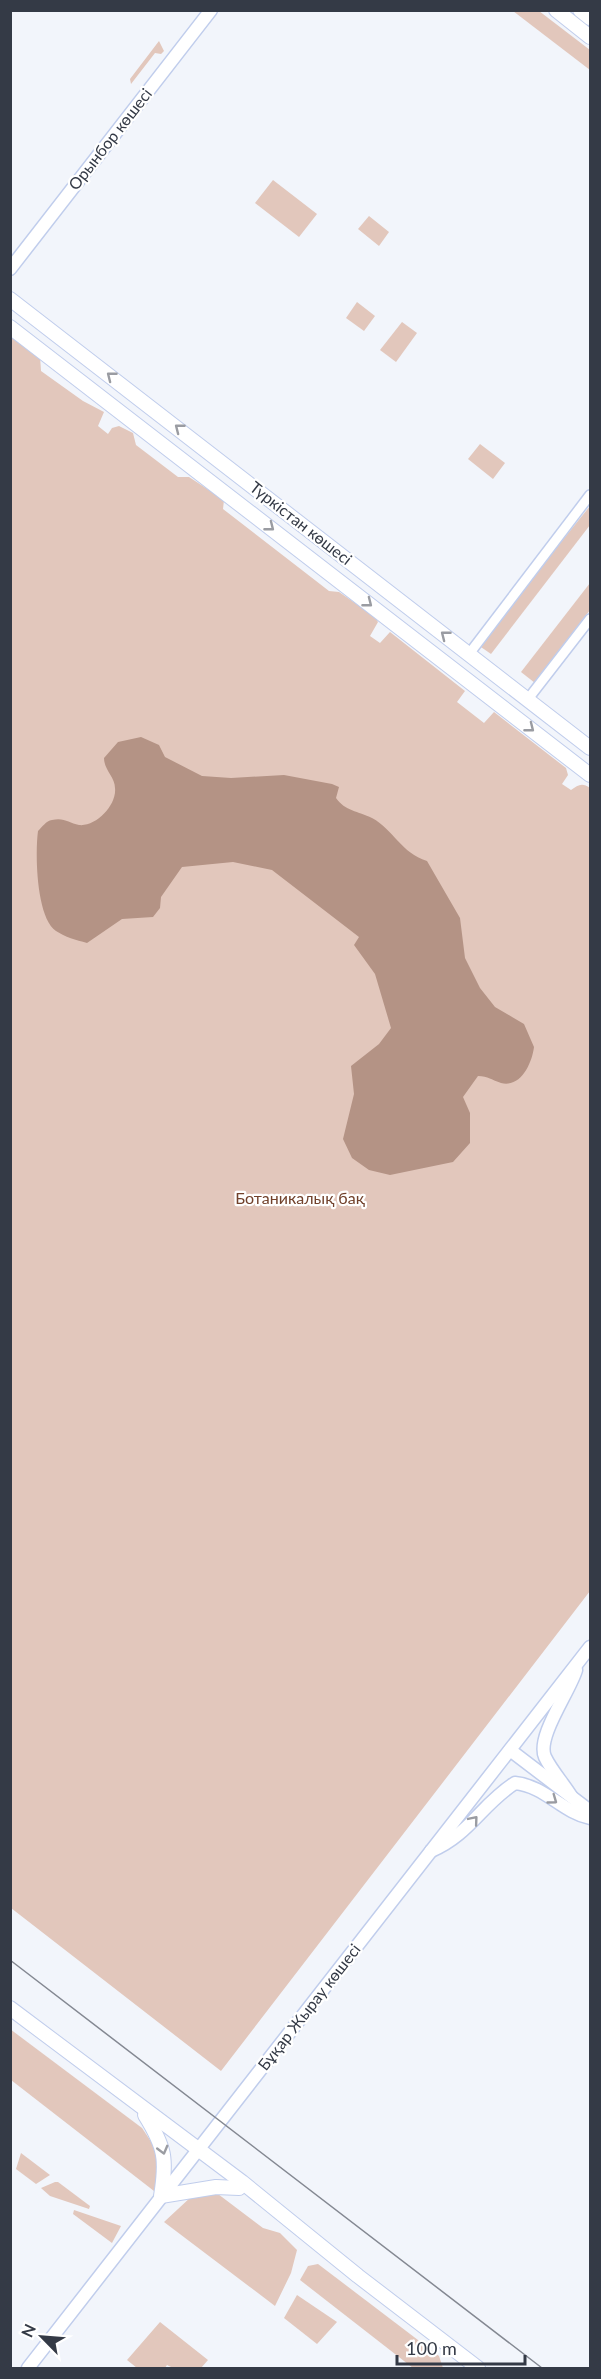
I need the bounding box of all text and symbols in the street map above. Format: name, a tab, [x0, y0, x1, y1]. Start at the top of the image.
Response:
street label: Орынбор көшесі	[64, 84, 155, 193]
one-way arrow	[107, 372, 118, 383]
one-way arrow	[174, 425, 185, 436]
street label: Түркістан көшесі	[247, 477, 356, 568]
one-way arrow	[263, 520, 274, 531]
one-way arrow	[362, 596, 373, 607]
one-way arrow	[440, 631, 451, 642]
one-way arrow	[523, 721, 534, 732]
park label: Ботаникалық бақ	[235, 1188, 365, 1207]
one-way arrow	[547, 1792, 558, 1803]
one-way arrow	[467, 1815, 478, 1826]
street label: Бұқар Жырау көшесі	[253, 1940, 364, 2074]
one-way arrow	[155, 2145, 168, 2155]
north arrow	[12, 2307, 72, 2367]
text: N	[17, 2321, 39, 2340]
scale bar	[397, 2328, 524, 2366]
text: 100 m	[406, 2337, 457, 2359]

